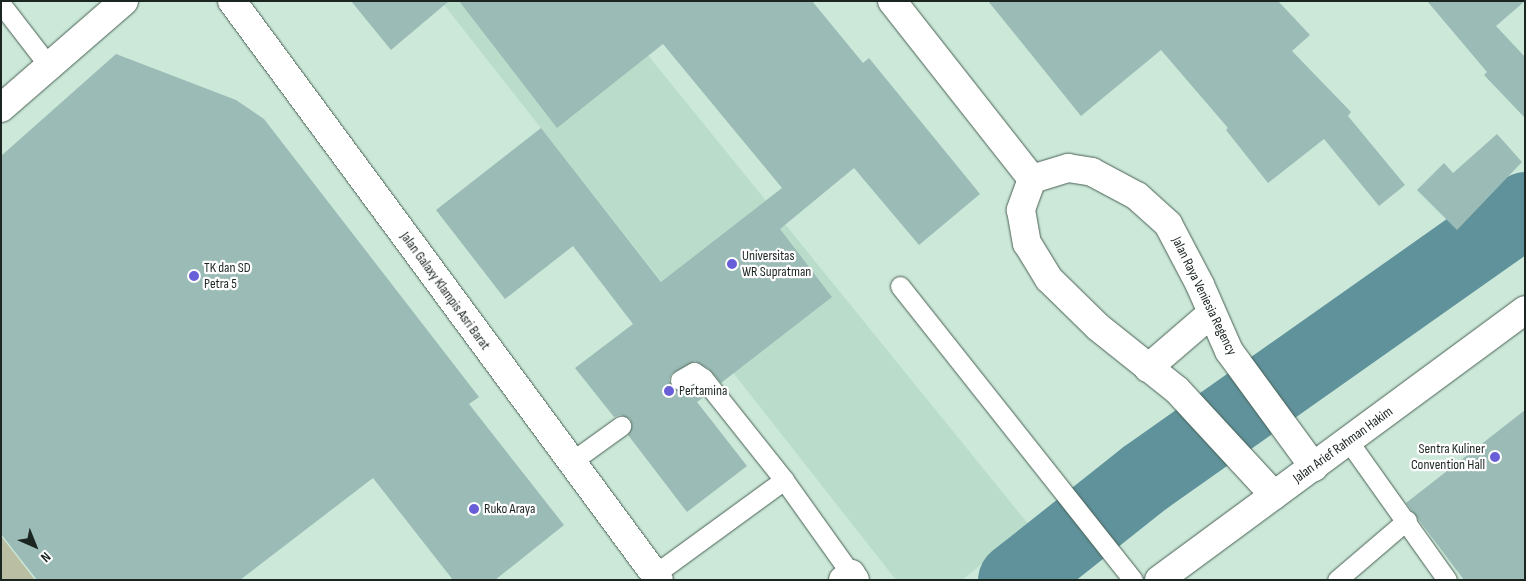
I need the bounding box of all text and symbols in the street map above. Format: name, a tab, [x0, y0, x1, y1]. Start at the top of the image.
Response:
street label: Jalan Galaxy Klampis Asri Barat	[397, 229, 493, 353]
street label: Jalan Raya Veniesia Regency	[1168, 234, 1240, 358]
place label: Universitas WR Supratman	[742, 248, 811, 280]
marker: Universitas WR Supratman	[726, 258, 738, 270]
place label: TK dan SD Petra 5	[204, 260, 251, 292]
marker: TK dan SD Petra 5	[188, 270, 200, 282]
place label: Pertamina	[679, 383, 727, 399]
marker: Pertamina	[663, 385, 675, 397]
street label: Jalan Arief Rahman Hakim	[1290, 403, 1396, 487]
place label: Sentra Kuliner Convention Hall	[1411, 441, 1485, 474]
marker: Sentra Kuliner Convention Hall	[1489, 451, 1501, 463]
place label: Ruko Araya	[484, 501, 535, 517]
marker: Ruko Araya	[468, 503, 480, 515]
north arrow	[10, 521, 60, 571]
text: N	[37, 548, 54, 566]

